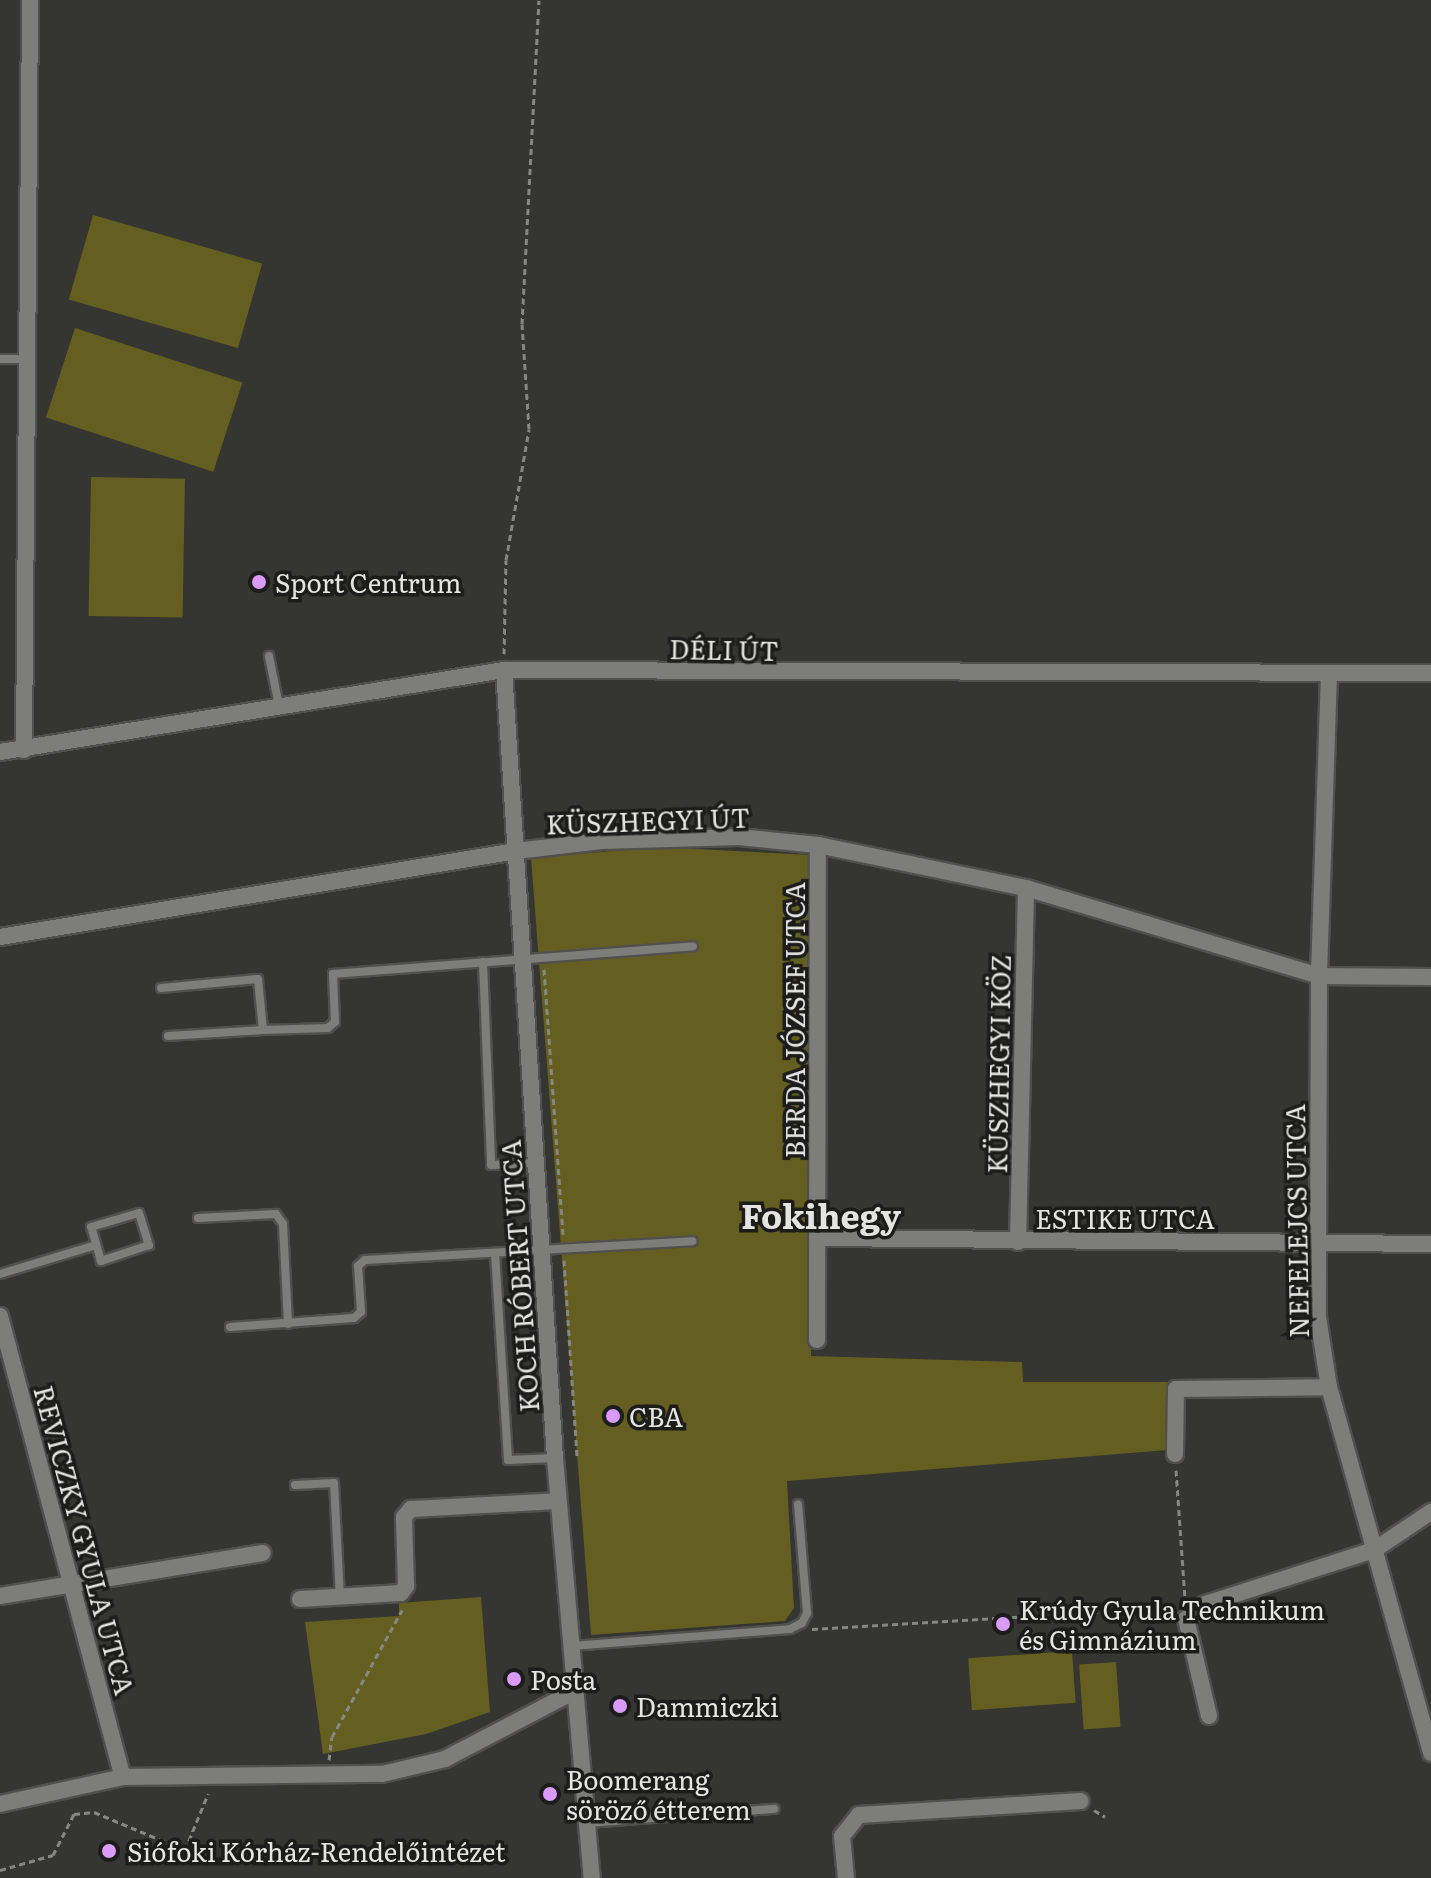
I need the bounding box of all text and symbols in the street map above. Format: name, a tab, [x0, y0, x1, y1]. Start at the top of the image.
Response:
place label: Sport Centrum	[275, 566, 461, 598]
marker: Sport Centrum	[250, 573, 268, 591]
street label: DÉLI ÚT	[669, 632, 779, 666]
street label: KÜSZHEGYI ÚT	[546, 801, 750, 839]
street label: BERDA JÓZSEF UTCA	[778, 882, 810, 1158]
street label: KÜSZHEGYI KÖZ	[980, 954, 1016, 1174]
street label: NEFELEJCS UTCA	[1278, 1104, 1314, 1338]
street label: KOCH RÓBERT UTCA	[494, 1139, 544, 1413]
district label: Fokihegy	[741, 1195, 901, 1235]
street label: ESTIKE UTCA	[1035, 1202, 1215, 1234]
street label: REVICZKY GYULA UTCA	[29, 1382, 141, 1698]
place label: CBA	[629, 1400, 683, 1432]
marker: CBA	[604, 1407, 622, 1425]
place label: Krúdy Gyula Technikum és Gimnázium	[1019, 1593, 1325, 1654]
marker: Krúdy Gyula Technikum és Gimnázium	[994, 1615, 1012, 1633]
place label: Posta	[530, 1663, 596, 1695]
marker: Posta	[505, 1670, 523, 1688]
place label: Dammiczki	[636, 1690, 779, 1722]
marker: Dammiczki	[611, 1697, 629, 1715]
place label: Boomerang söröző étterem	[566, 1763, 751, 1824]
marker: Boomerang söröző étterem	[541, 1785, 559, 1803]
place label: Siófoki Kórház-Rendelőintézet	[127, 1835, 506, 1867]
marker: Siófoki Kórház-Rendelőintézet	[98, 1840, 120, 1862]

